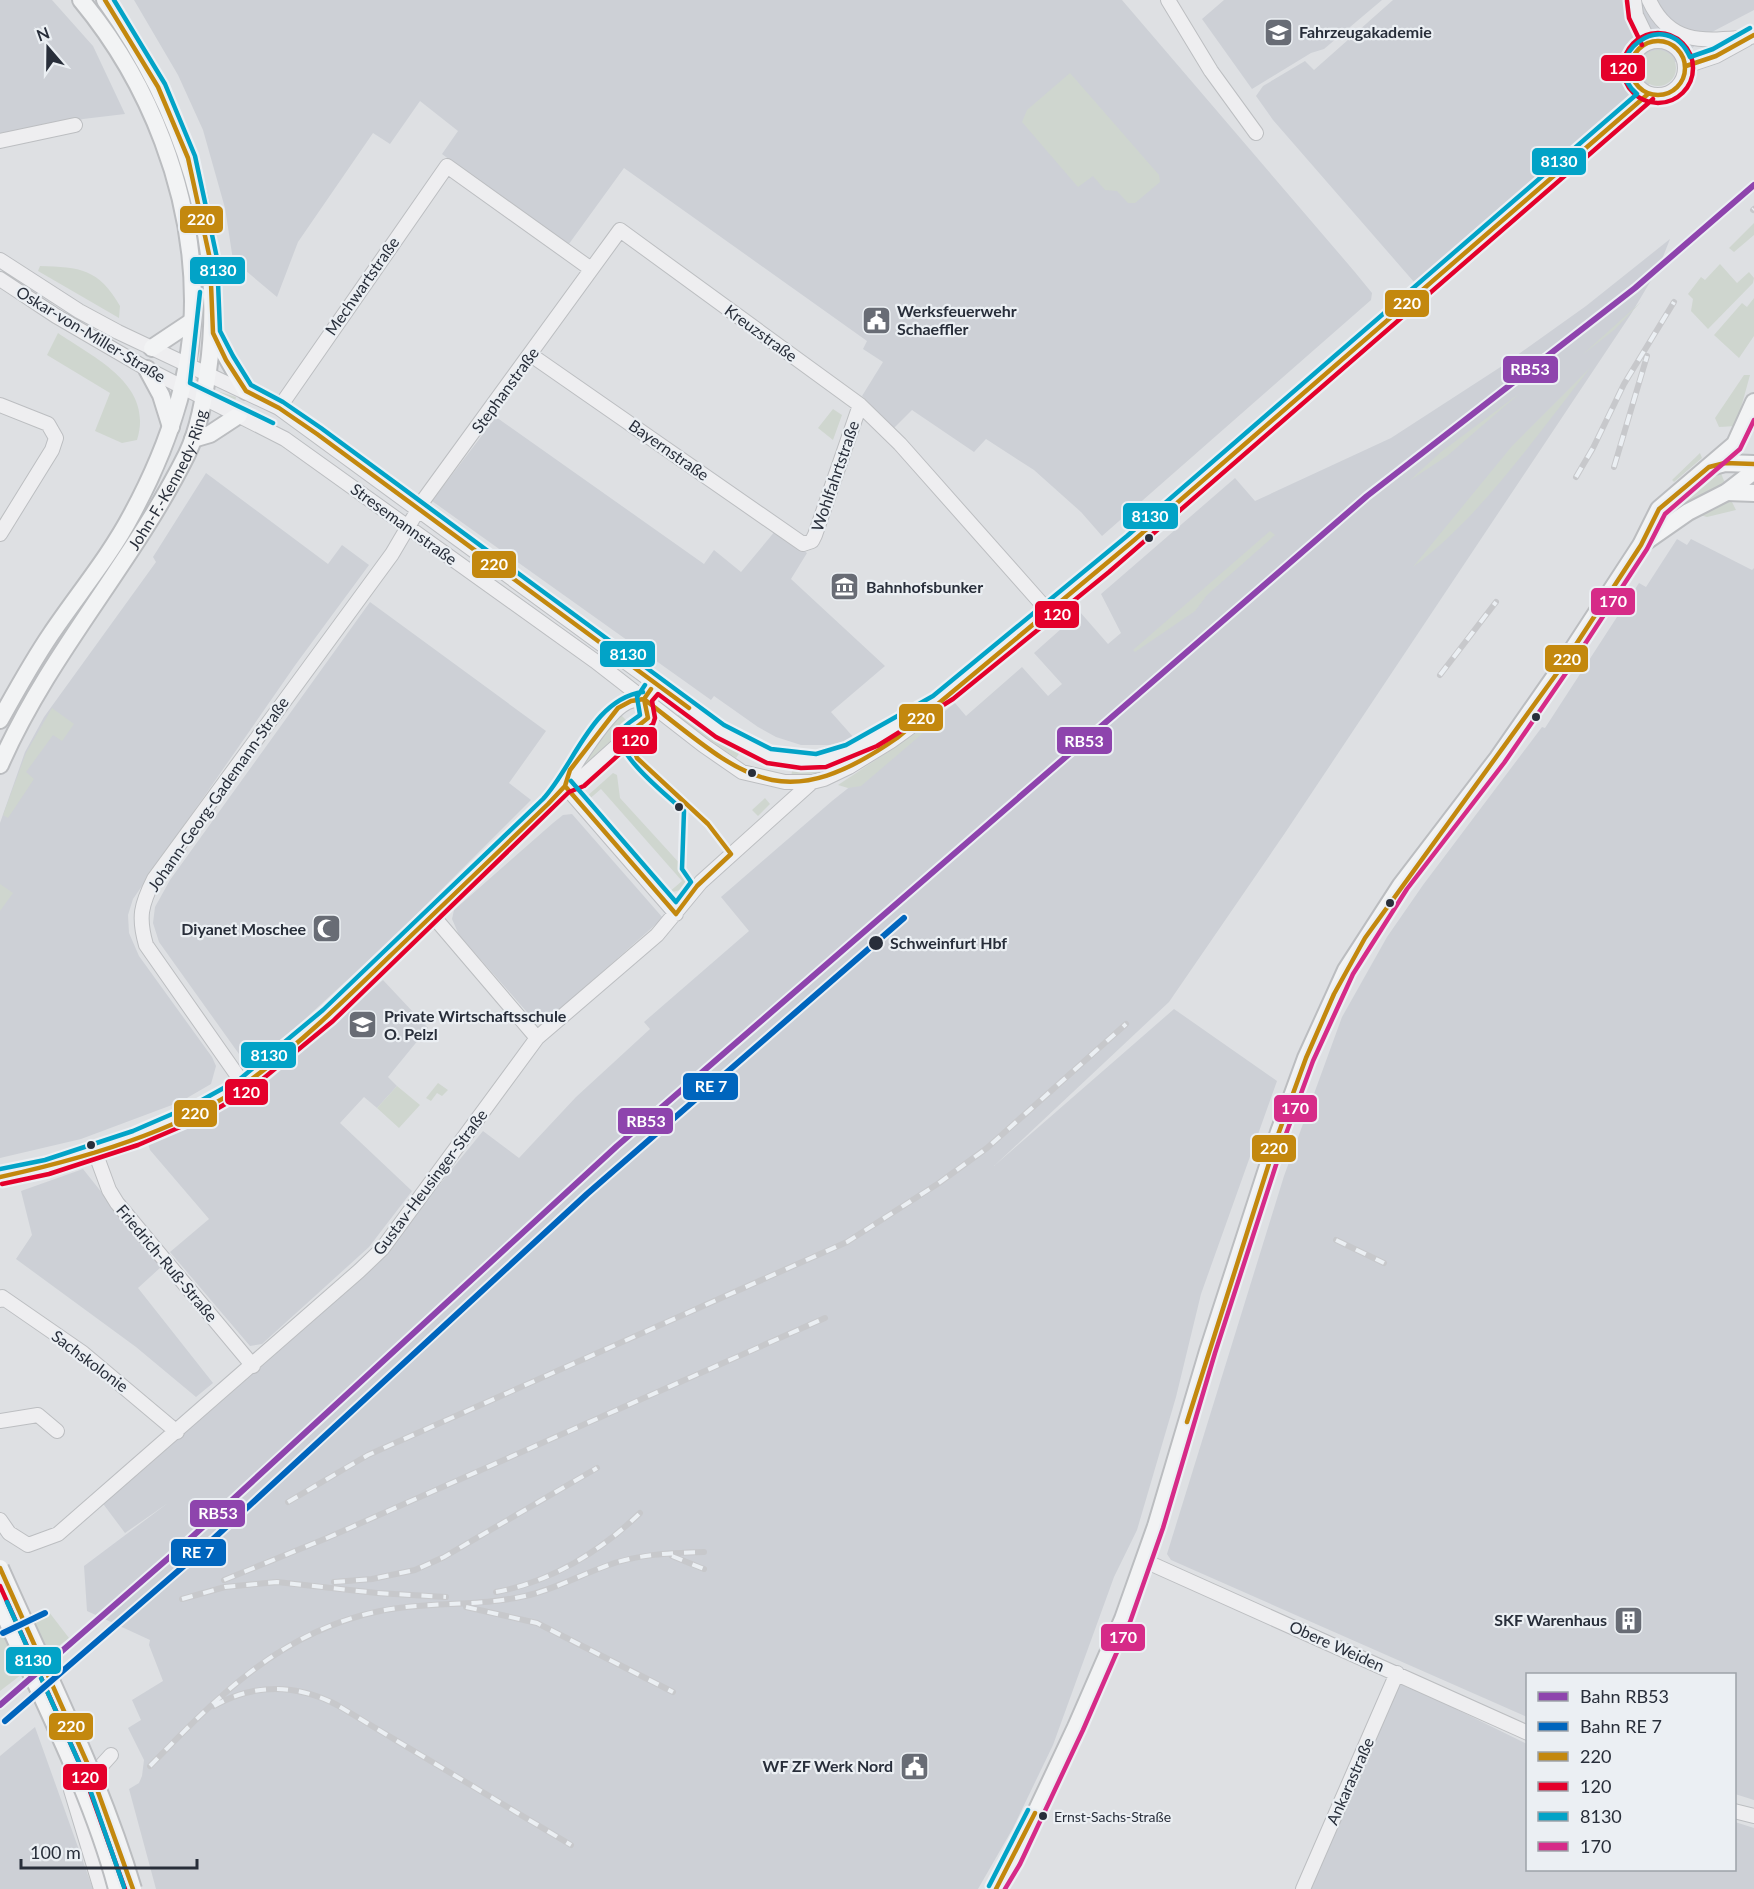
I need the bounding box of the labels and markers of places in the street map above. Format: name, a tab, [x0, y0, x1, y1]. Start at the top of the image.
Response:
school or university icon: Fahrzeugakademie	[1262, 16, 1294, 48]
place label: Fahrzeugakademie	[1299, 22, 1432, 41]
place label: Werksfeuerwehr Schaeffler	[897, 301, 1017, 338]
public building icon: Werksfeuerwehr Schaeffler	[860, 304, 892, 336]
unlabelled marker	[1143, 532, 1155, 544]
museum icon: Bahnhofsbunker	[829, 571, 861, 603]
place label: Bahnhofsbunker	[866, 577, 983, 596]
unlabelled marker	[1530, 711, 1542, 723]
unlabelled marker	[746, 767, 758, 779]
unlabelled marker	[673, 801, 685, 813]
unlabelled marker	[1384, 897, 1396, 909]
mosque icon: Diyanet Moschee	[311, 913, 343, 945]
place label: Diyanet Moschee	[181, 919, 306, 938]
place label: Schweinfurt Hbf	[890, 933, 1007, 952]
marker: Schweinfurt Hbf	[867, 934, 885, 952]
place label: Private Wirtschaftsschule O. Pelzl	[384, 1006, 567, 1043]
school or university icon: Private Wirtschaftsschule O. Pelzl	[347, 1009, 379, 1041]
unlabelled marker	[85, 1139, 97, 1151]
building icon: SKF Warenhaus	[1612, 1604, 1644, 1636]
place label: SKF Warenhaus	[1494, 1610, 1607, 1629]
public building icon: WF ZF Werk Nord	[898, 1750, 930, 1782]
place label: WF ZF Werk Nord	[763, 1756, 893, 1775]
place label: Ernst-Sachs-Straße	[1054, 1808, 1171, 1825]
marker: Ernst-Sachs-Straße	[1037, 1810, 1049, 1822]

